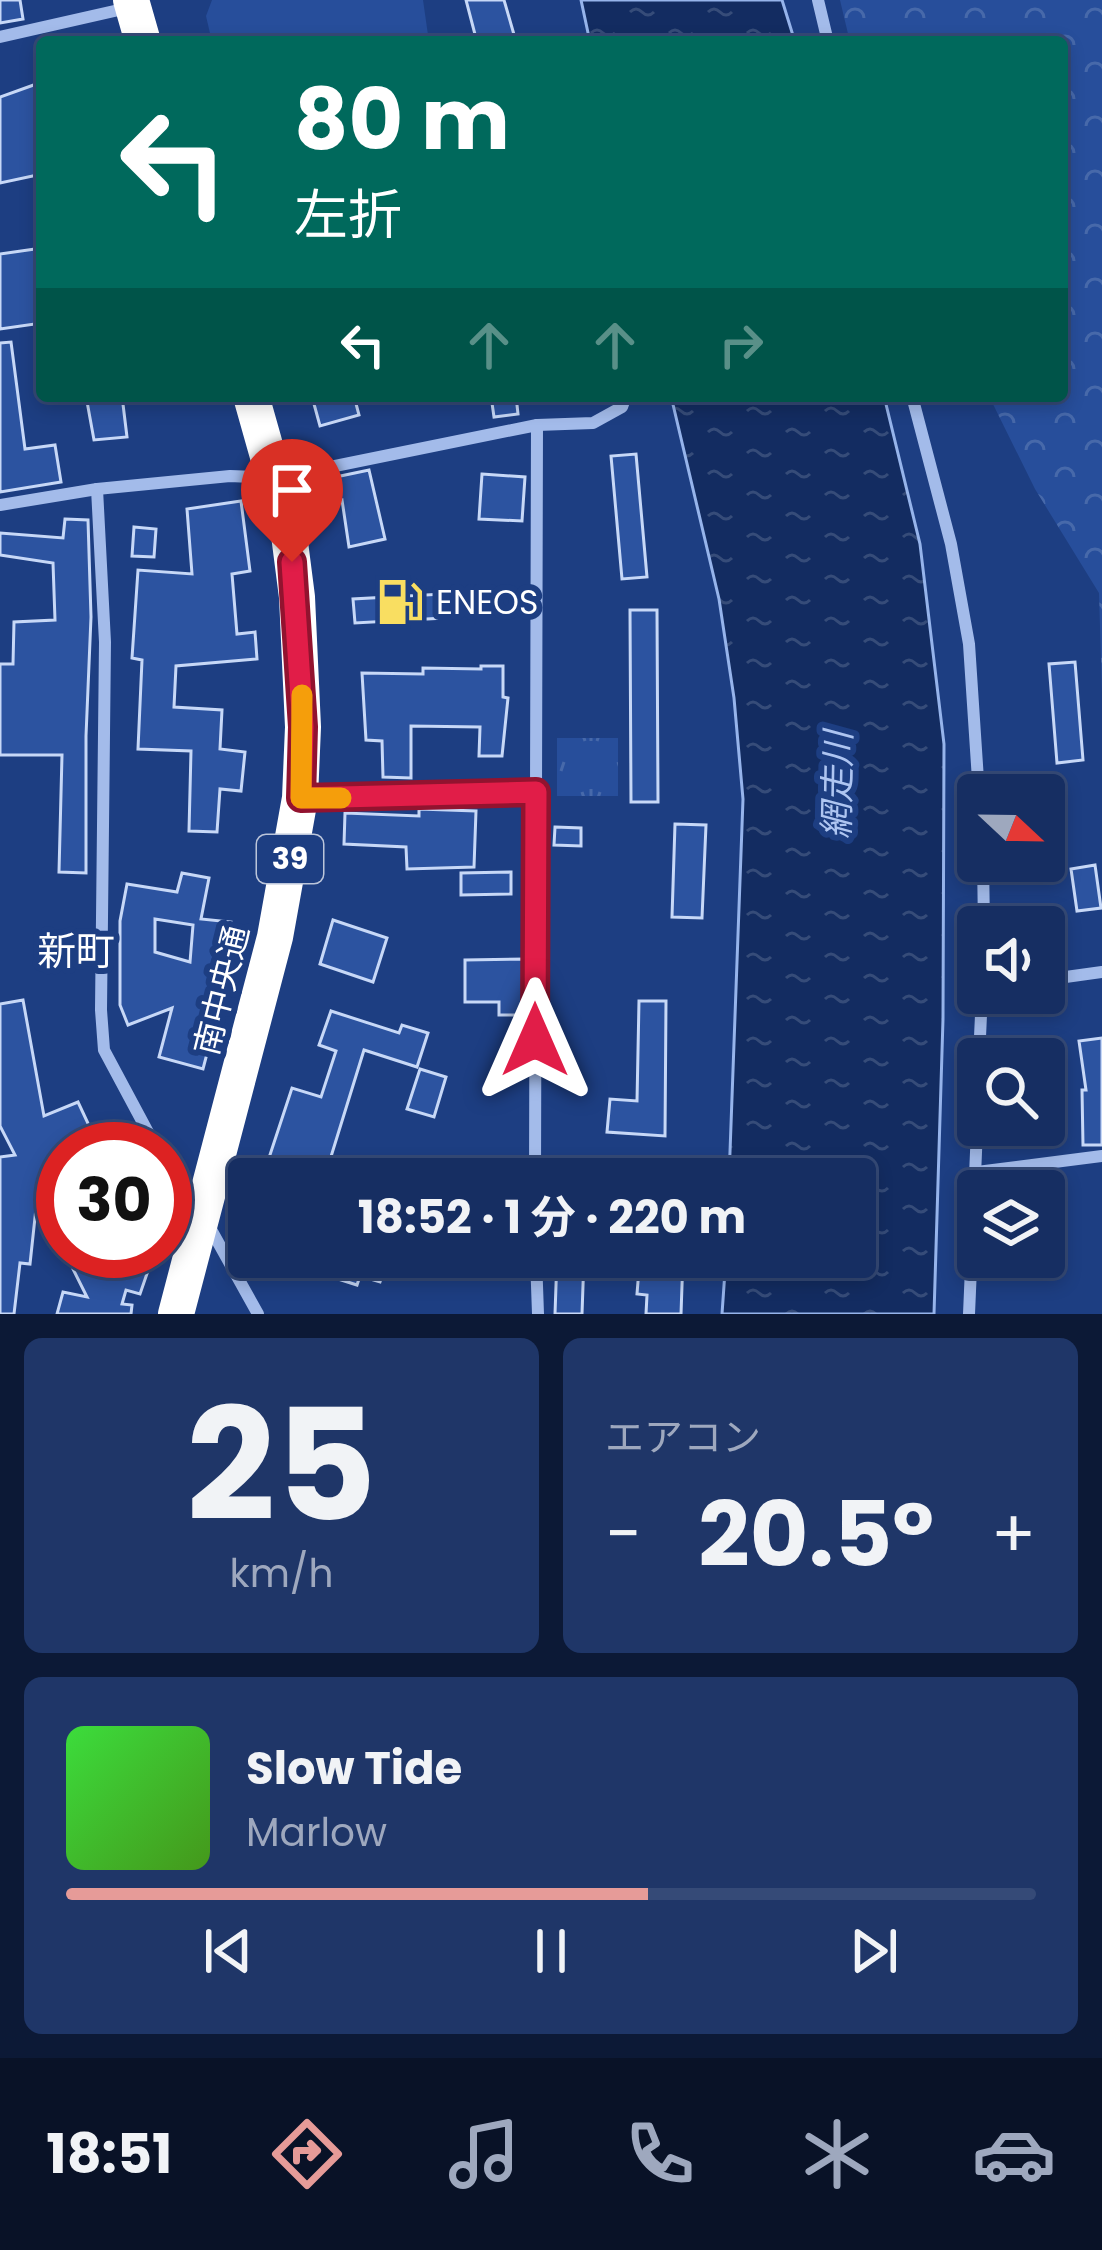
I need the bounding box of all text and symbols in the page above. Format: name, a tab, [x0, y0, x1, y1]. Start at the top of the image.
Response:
text: 80 m	[294, 61, 510, 178]
icon: left	[96, 84, 252, 240]
text: 左折	[294, 177, 402, 253]
icon: left	[330, 312, 396, 378]
icon: ahead	[456, 312, 522, 378]
icon: ahead	[582, 312, 648, 378]
icon: right	[708, 312, 774, 378]
pin	[241, 439, 343, 562]
icon: arrive	[259, 457, 325, 523]
fuel station icon: ENEOS	[375, 577, 425, 627]
place label: ENEOS	[436, 579, 538, 626]
water label: 網走川	[811, 727, 864, 839]
north arrow	[957, 774, 1065, 882]
map controls	[957, 774, 1065, 1278]
road number: 39	[257, 835, 323, 883]
button: sound	[957, 906, 1065, 1014]
street label: 南中央通	[183, 920, 260, 1060]
district label: 新町	[37, 924, 115, 979]
position arrow	[472, 977, 598, 1103]
button: search	[957, 1038, 1065, 1146]
speed limit sign: 30	[36, 1122, 192, 1278]
button: layers	[957, 1170, 1065, 1278]
text: 18:52 · 1 分 · 220 m	[358, 1186, 746, 1249]
text: 25	[186, 1356, 377, 1575]
text: エアコン	[605, 1410, 761, 1465]
text: 20.5°	[698, 1471, 934, 1598]
text: −	[605, 1488, 641, 1580]
text: +	[991, 1488, 1036, 1580]
text: km/h	[230, 1546, 333, 1601]
text: Slow Tide	[246, 1737, 462, 1800]
text: Marlow	[246, 1805, 387, 1860]
icon: previous	[195, 1918, 261, 1984]
icon: pause	[518, 1918, 584, 1984]
icon: next	[841, 1918, 907, 1984]
icon: directions	[265, 2112, 349, 2196]
icon: music	[442, 2112, 526, 2196]
icon: phone	[618, 2112, 702, 2196]
icon: climate	[795, 2112, 879, 2196]
icon: car	[972, 2112, 1056, 2196]
text: 18:51	[46, 2116, 172, 2192]

